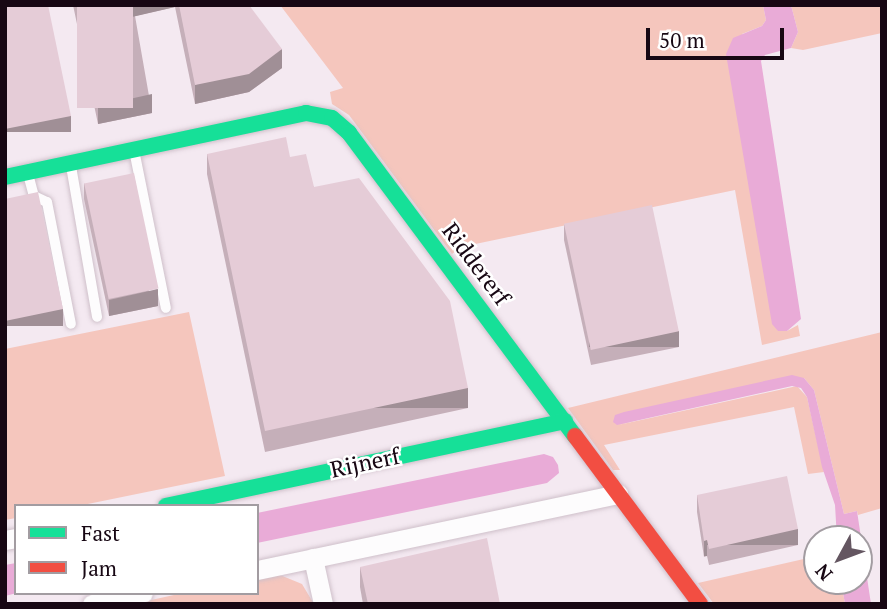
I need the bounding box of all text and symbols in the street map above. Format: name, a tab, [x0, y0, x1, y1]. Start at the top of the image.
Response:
scale bar	[649, 14, 787, 58]
text: 50 m	[659, 26, 705, 54]
street label: Riddererf	[436, 217, 516, 311]
street label: Rijnerf	[328, 442, 402, 484]
legend	[14, 504, 259, 595]
text: Fast	[81, 519, 120, 547]
north arrow	[803, 525, 873, 595]
text: Jam	[81, 554, 117, 582]
text: N	[809, 559, 837, 586]

